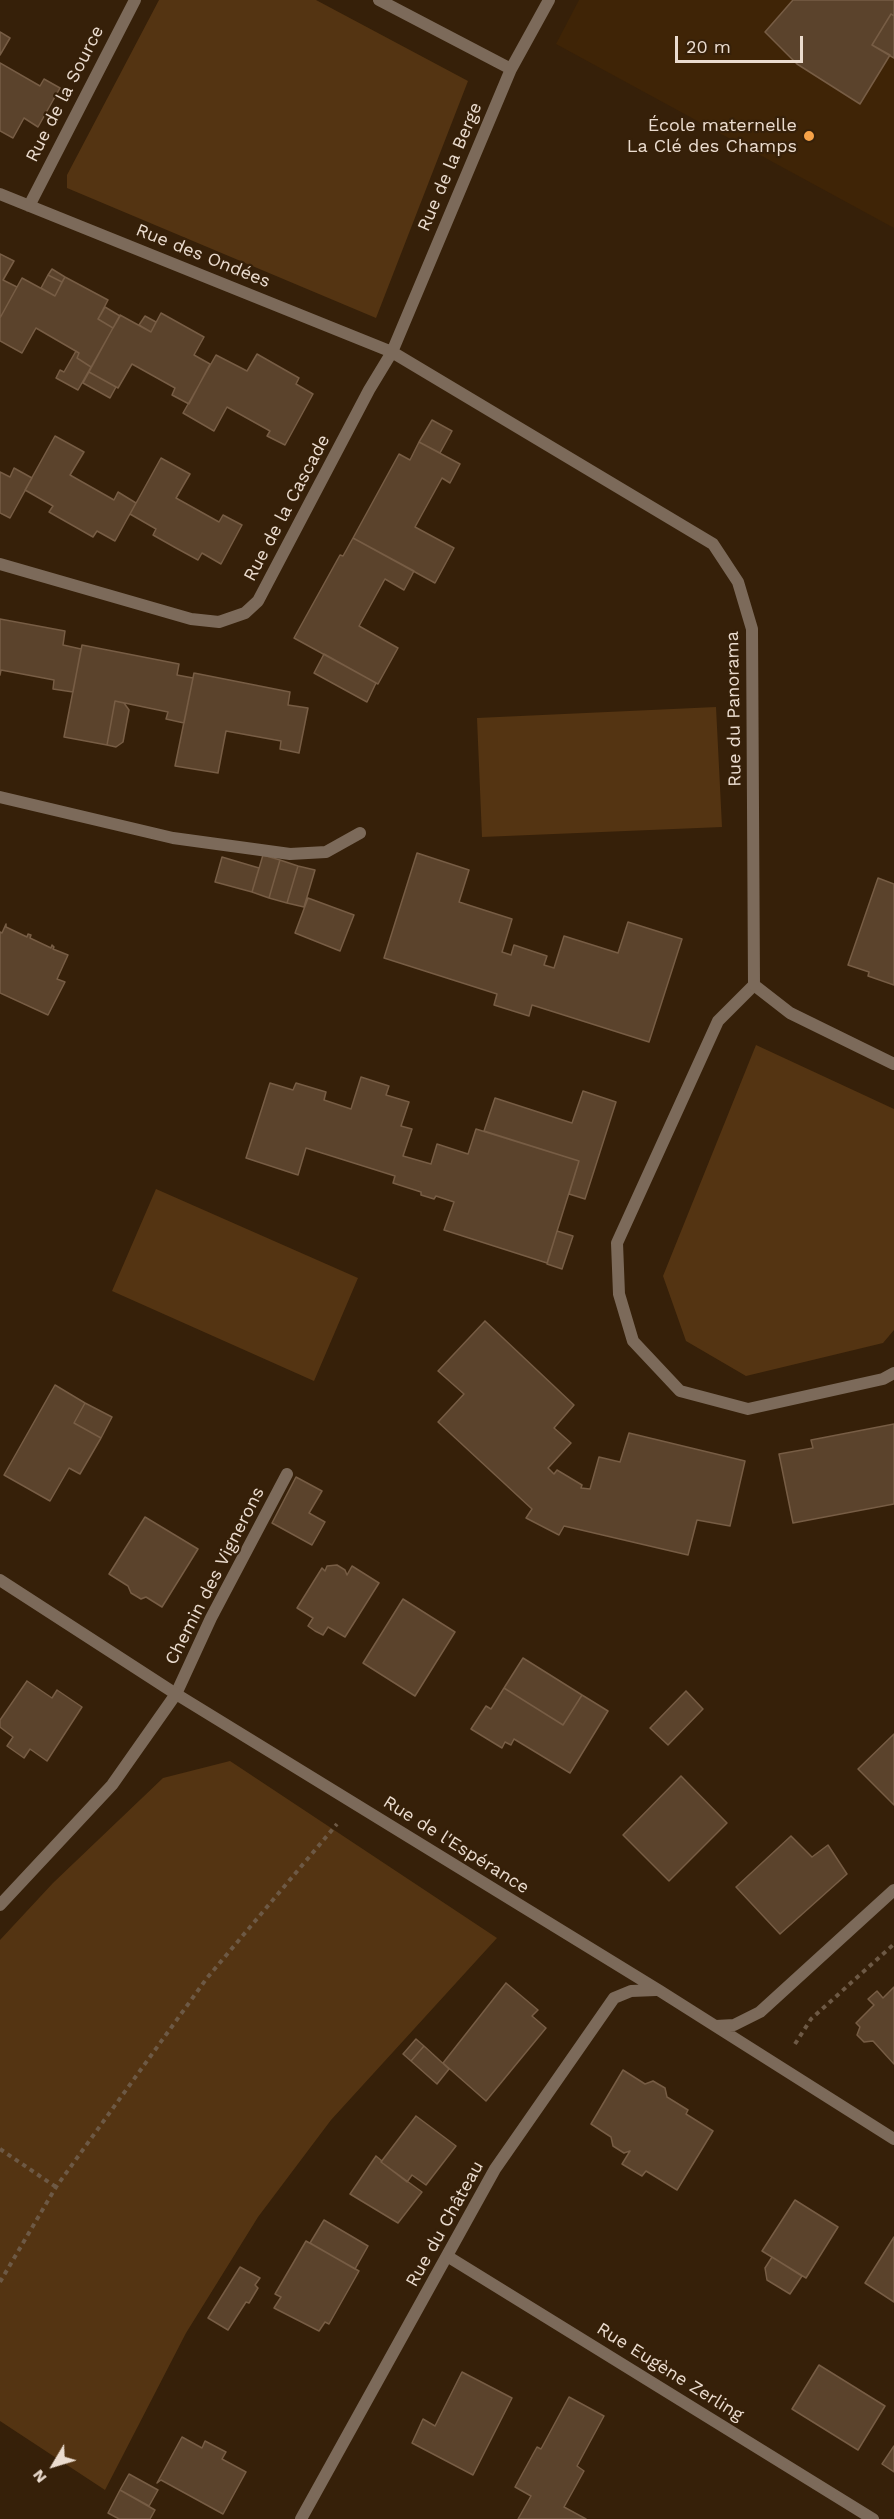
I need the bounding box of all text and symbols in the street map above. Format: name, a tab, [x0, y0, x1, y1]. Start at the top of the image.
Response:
street label: Rue de la Source	[21, 22, 109, 166]
scale bar	[678, 24, 806, 62]
text: 20 m	[686, 36, 731, 57]
street label: Rue de la Berge	[413, 99, 487, 235]
place label: École maternelle La Clé des Champs	[627, 115, 797, 158]
marker: École maternelle La Clé des Champs	[802, 129, 816, 143]
street label: Rue des Ondées	[133, 219, 273, 293]
street label: Rue de la Cascade	[239, 431, 335, 585]
street label: Rue du Panorama	[722, 631, 746, 787]
street label: Chemin des Vignerons	[161, 1484, 269, 1668]
street label: Rue de l'Espérance	[379, 1791, 533, 1899]
street label: Rue du Château	[402, 2157, 488, 2291]
street label: Rue Eugène Zerling	[593, 2318, 747, 2426]
north arrow	[24, 2435, 84, 2495]
text: N	[28, 2466, 51, 2487]

